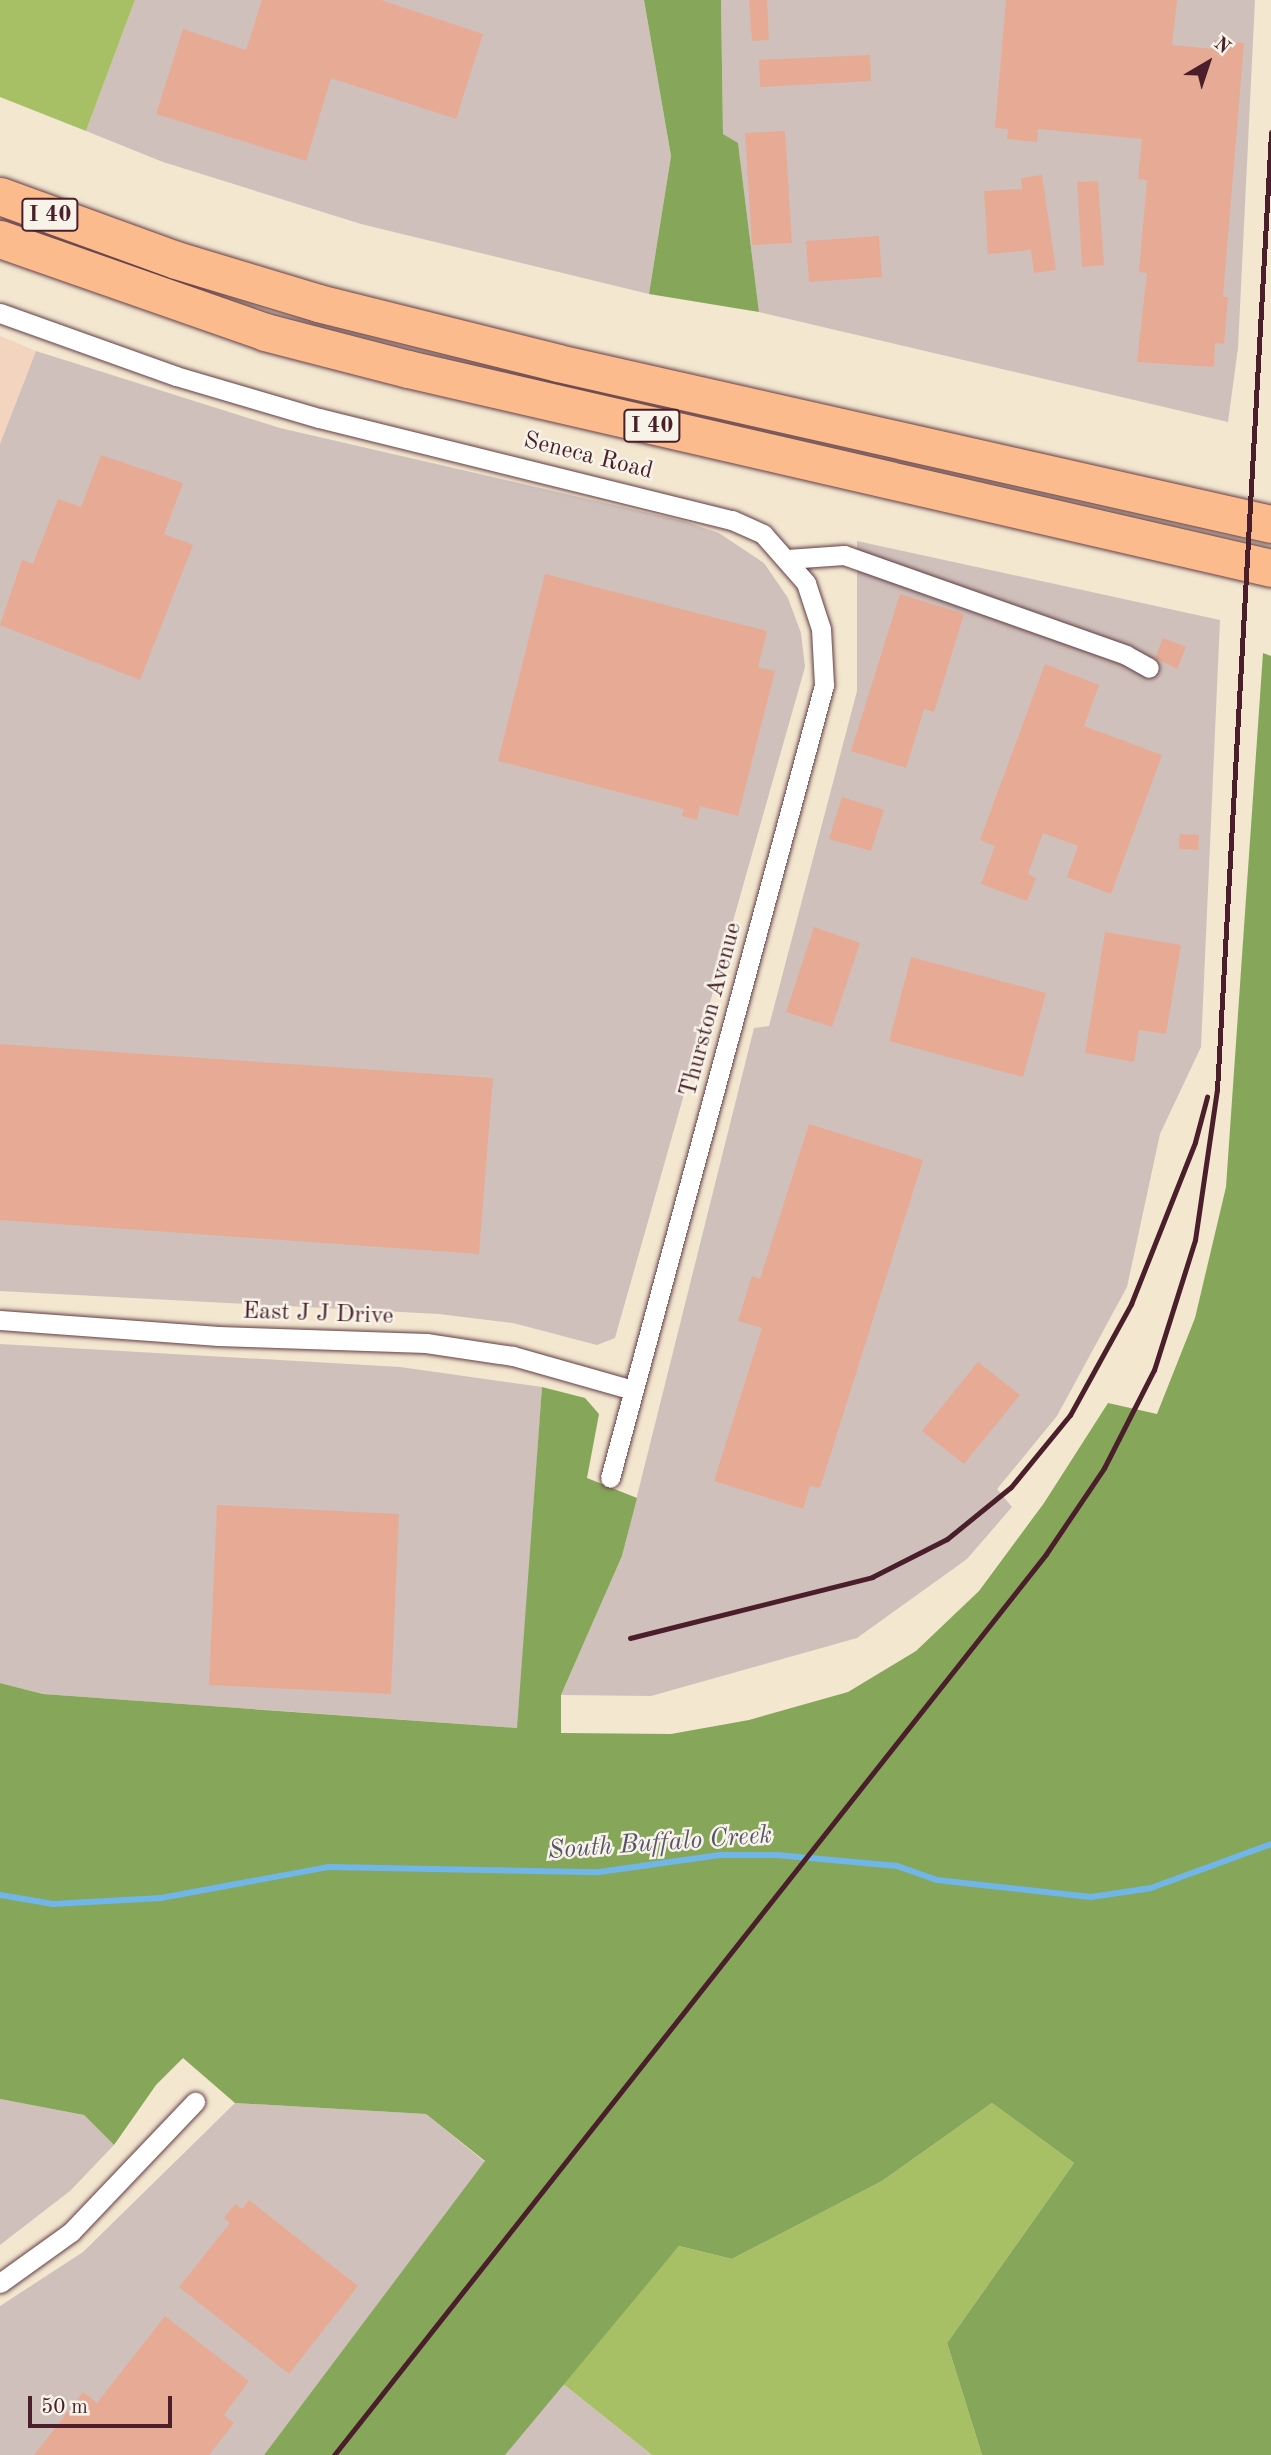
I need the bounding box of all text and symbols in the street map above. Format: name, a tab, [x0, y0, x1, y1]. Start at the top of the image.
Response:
north arrow	[1173, 28, 1243, 98]
text: N	[1210, 34, 1233, 58]
road number: I 40	[20, 196, 80, 234]
road number: I 40	[622, 406, 682, 446]
street label: Seneca Road	[520, 427, 656, 487]
street label: Thurston Avenue	[675, 920, 749, 1100]
street label: East J J Drive	[242, 1298, 394, 1332]
water label: South Buffalo Creek	[547, 1821, 773, 1867]
scale bar	[32, 2382, 175, 2426]
text: 50 m	[41, 2397, 88, 2418]

